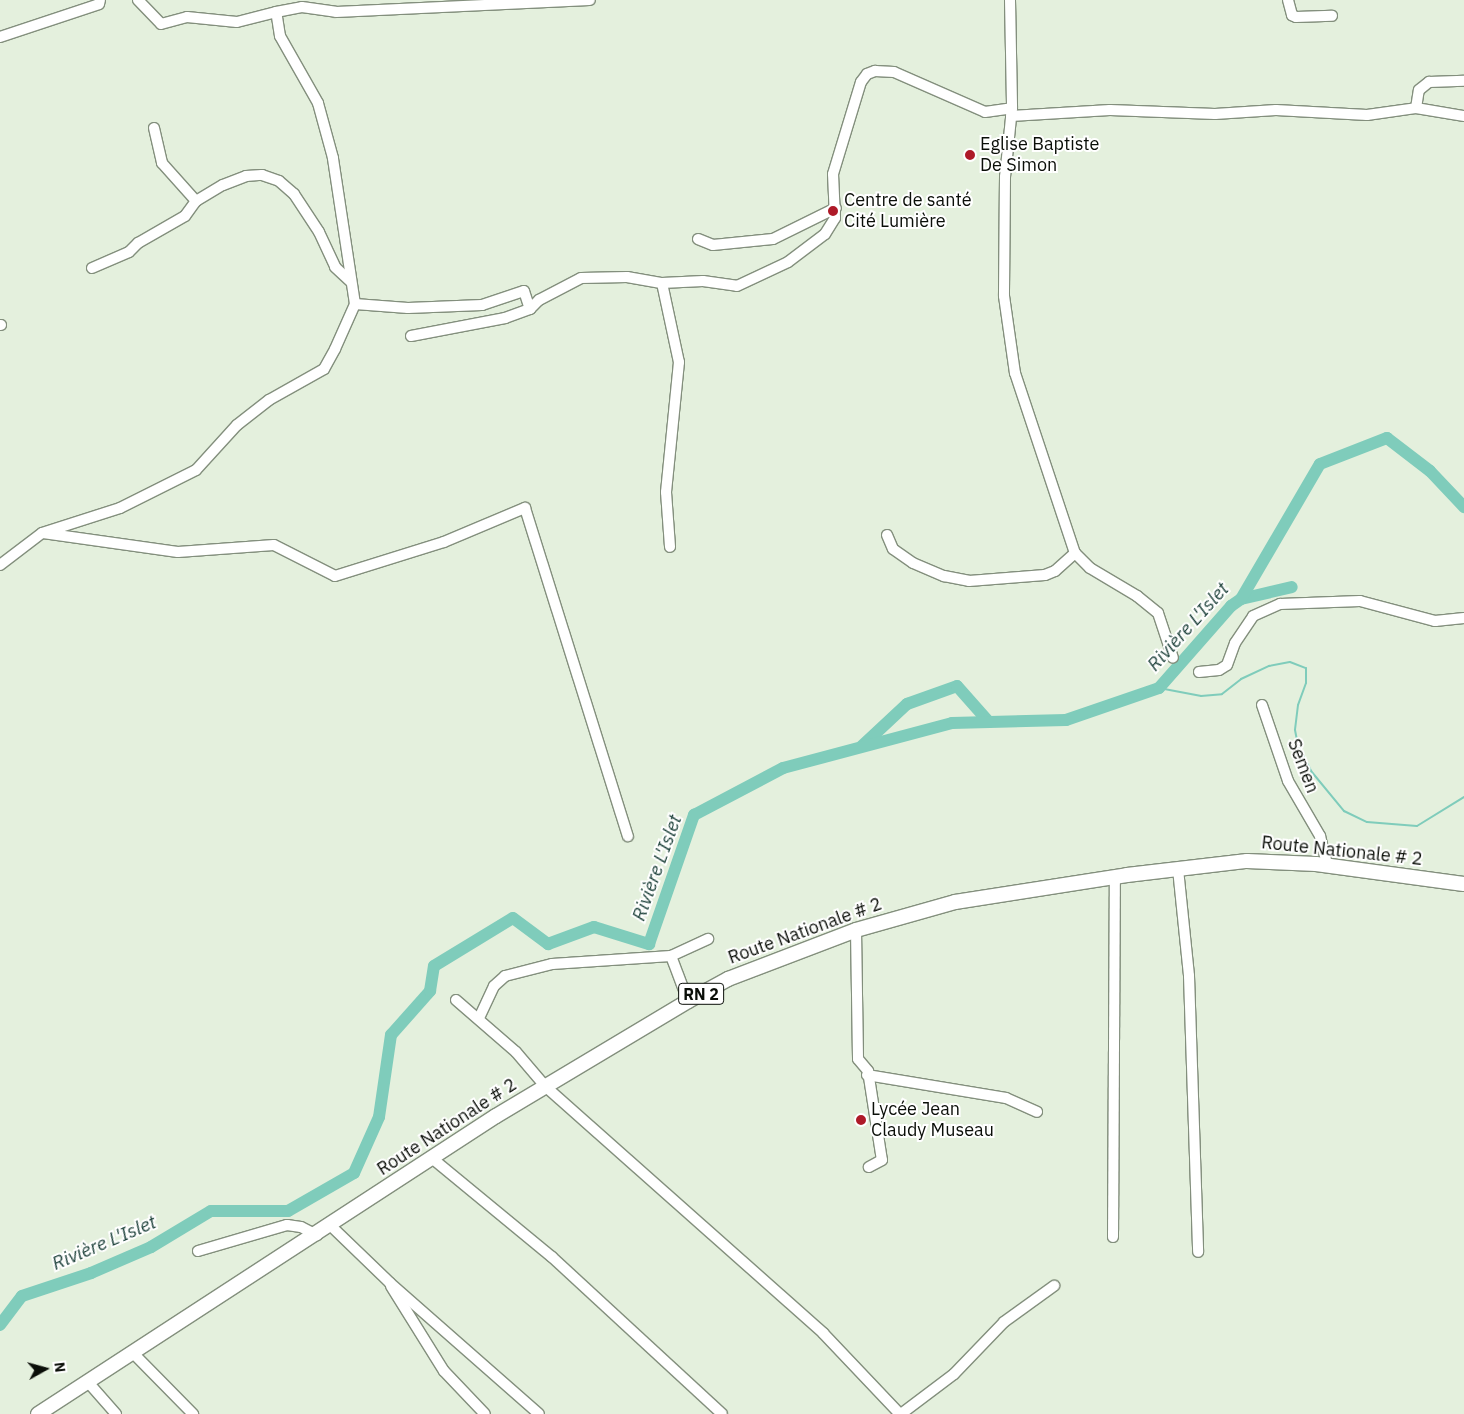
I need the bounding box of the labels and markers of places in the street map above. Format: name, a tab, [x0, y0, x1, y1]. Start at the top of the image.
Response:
place label: Eglise Baptiste De Simon	[980, 134, 1099, 176]
marker: Eglise Baptiste De Simon	[964, 149, 976, 161]
place label: Centre de santé Cité Lumière	[844, 190, 972, 232]
marker: Centre de santé Cité Lumière	[826, 204, 840, 218]
place label: Lycée Jean Claudy Museau	[871, 1099, 994, 1142]
marker: Lycée Jean Claudy Museau	[855, 1114, 867, 1126]

